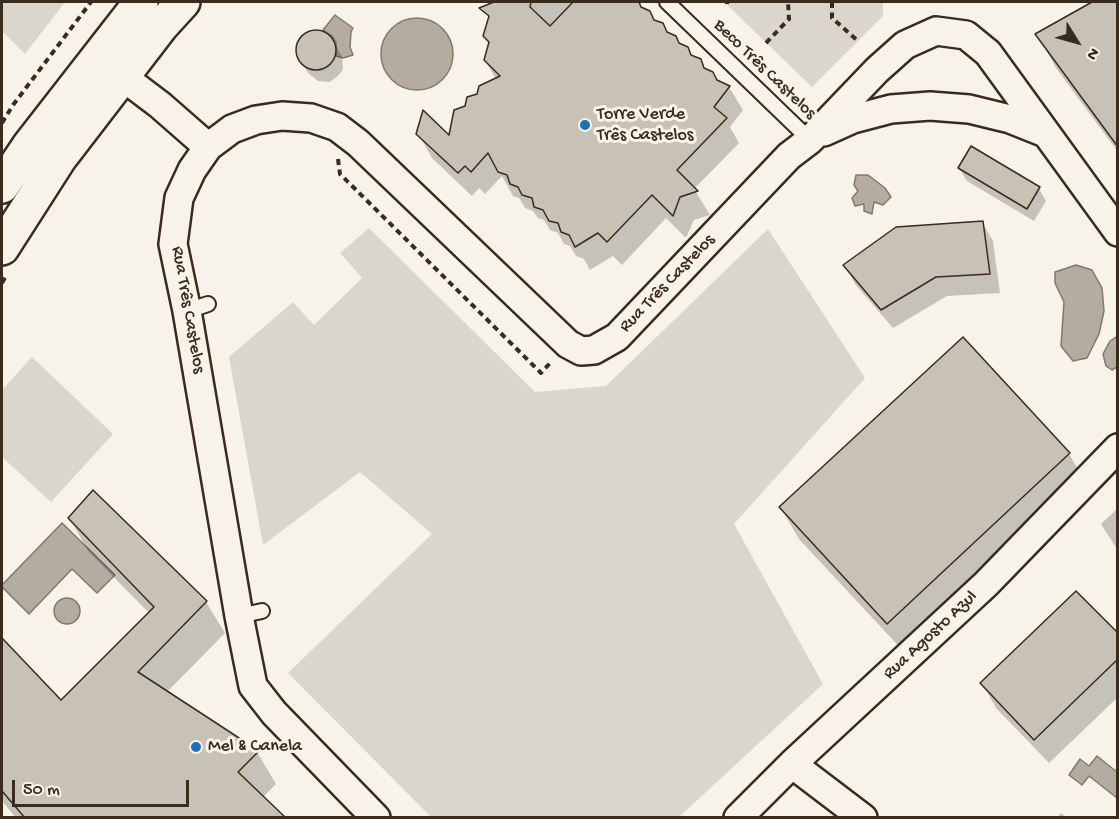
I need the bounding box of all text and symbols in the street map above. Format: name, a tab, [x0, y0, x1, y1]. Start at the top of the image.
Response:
north arrow	[1047, 12, 1107, 72]
street label: Beco Três Castelos	[708, 15, 820, 125]
text: N	[1081, 43, 1103, 63]
place label: Torre Verde Três Castelos	[597, 104, 693, 146]
marker: Torre Verde Três Castelos	[578, 118, 592, 132]
street label: Rua Três Castelos	[616, 230, 720, 338]
street label: Rua Três Castelos	[165, 245, 209, 375]
street label: Rua Agosto Azul	[879, 587, 983, 685]
place label: Mel & Canela	[208, 736, 302, 758]
marker: Mel & Canela	[189, 740, 203, 754]
scale bar	[15, 768, 192, 806]
text: 50 m	[23, 780, 60, 801]

